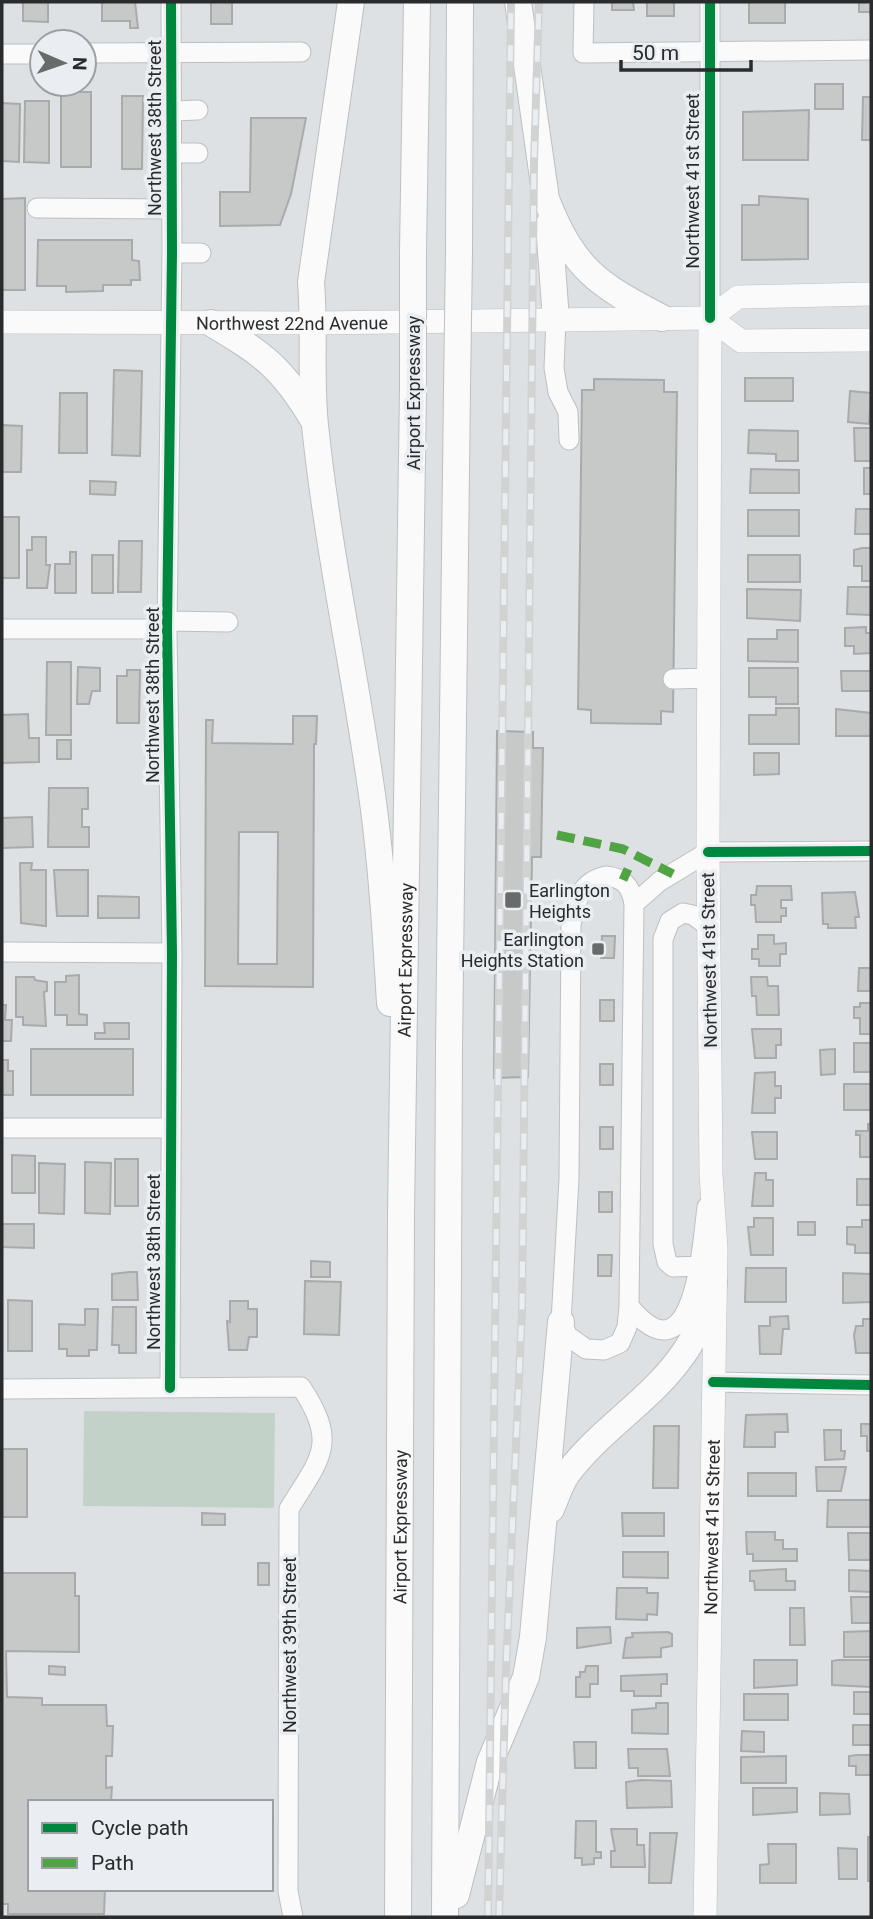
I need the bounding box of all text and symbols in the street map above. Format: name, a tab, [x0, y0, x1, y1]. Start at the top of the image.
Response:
north arrow	[28, 28, 98, 98]
scale bar	[621, 28, 750, 72]
street label: Northwest 38th Street	[144, 40, 165, 216]
text: 50 m	[632, 41, 679, 65]
text: N	[68, 56, 91, 71]
street label: Northwest 41st Street	[682, 93, 703, 269]
street label: Northwest 22nd Avenue	[196, 312, 388, 334]
street label: Airport Expressway	[403, 315, 424, 470]
street label: Northwest 38th Street	[142, 607, 163, 783]
street label: Northwest 41st Street	[697, 872, 721, 1048]
place label: Earlington Heights	[529, 880, 610, 922]
street label: Airport Expressway	[393, 882, 416, 1037]
marker: Earlington Heights	[503, 890, 523, 910]
place label: Earlington Heights Station	[461, 929, 584, 971]
marker: Earlington Heights Station	[590, 941, 606, 957]
street label: Northwest 38th Street	[143, 1174, 164, 1350]
street label: Northwest 41st Street	[699, 1439, 723, 1615]
street label: Airport Expressway	[389, 1449, 410, 1604]
street label: Northwest 39th Street	[279, 1557, 300, 1733]
legend	[28, 1800, 273, 1891]
text: Cycle path	[91, 1816, 189, 1840]
text: Path	[91, 1851, 134, 1875]

